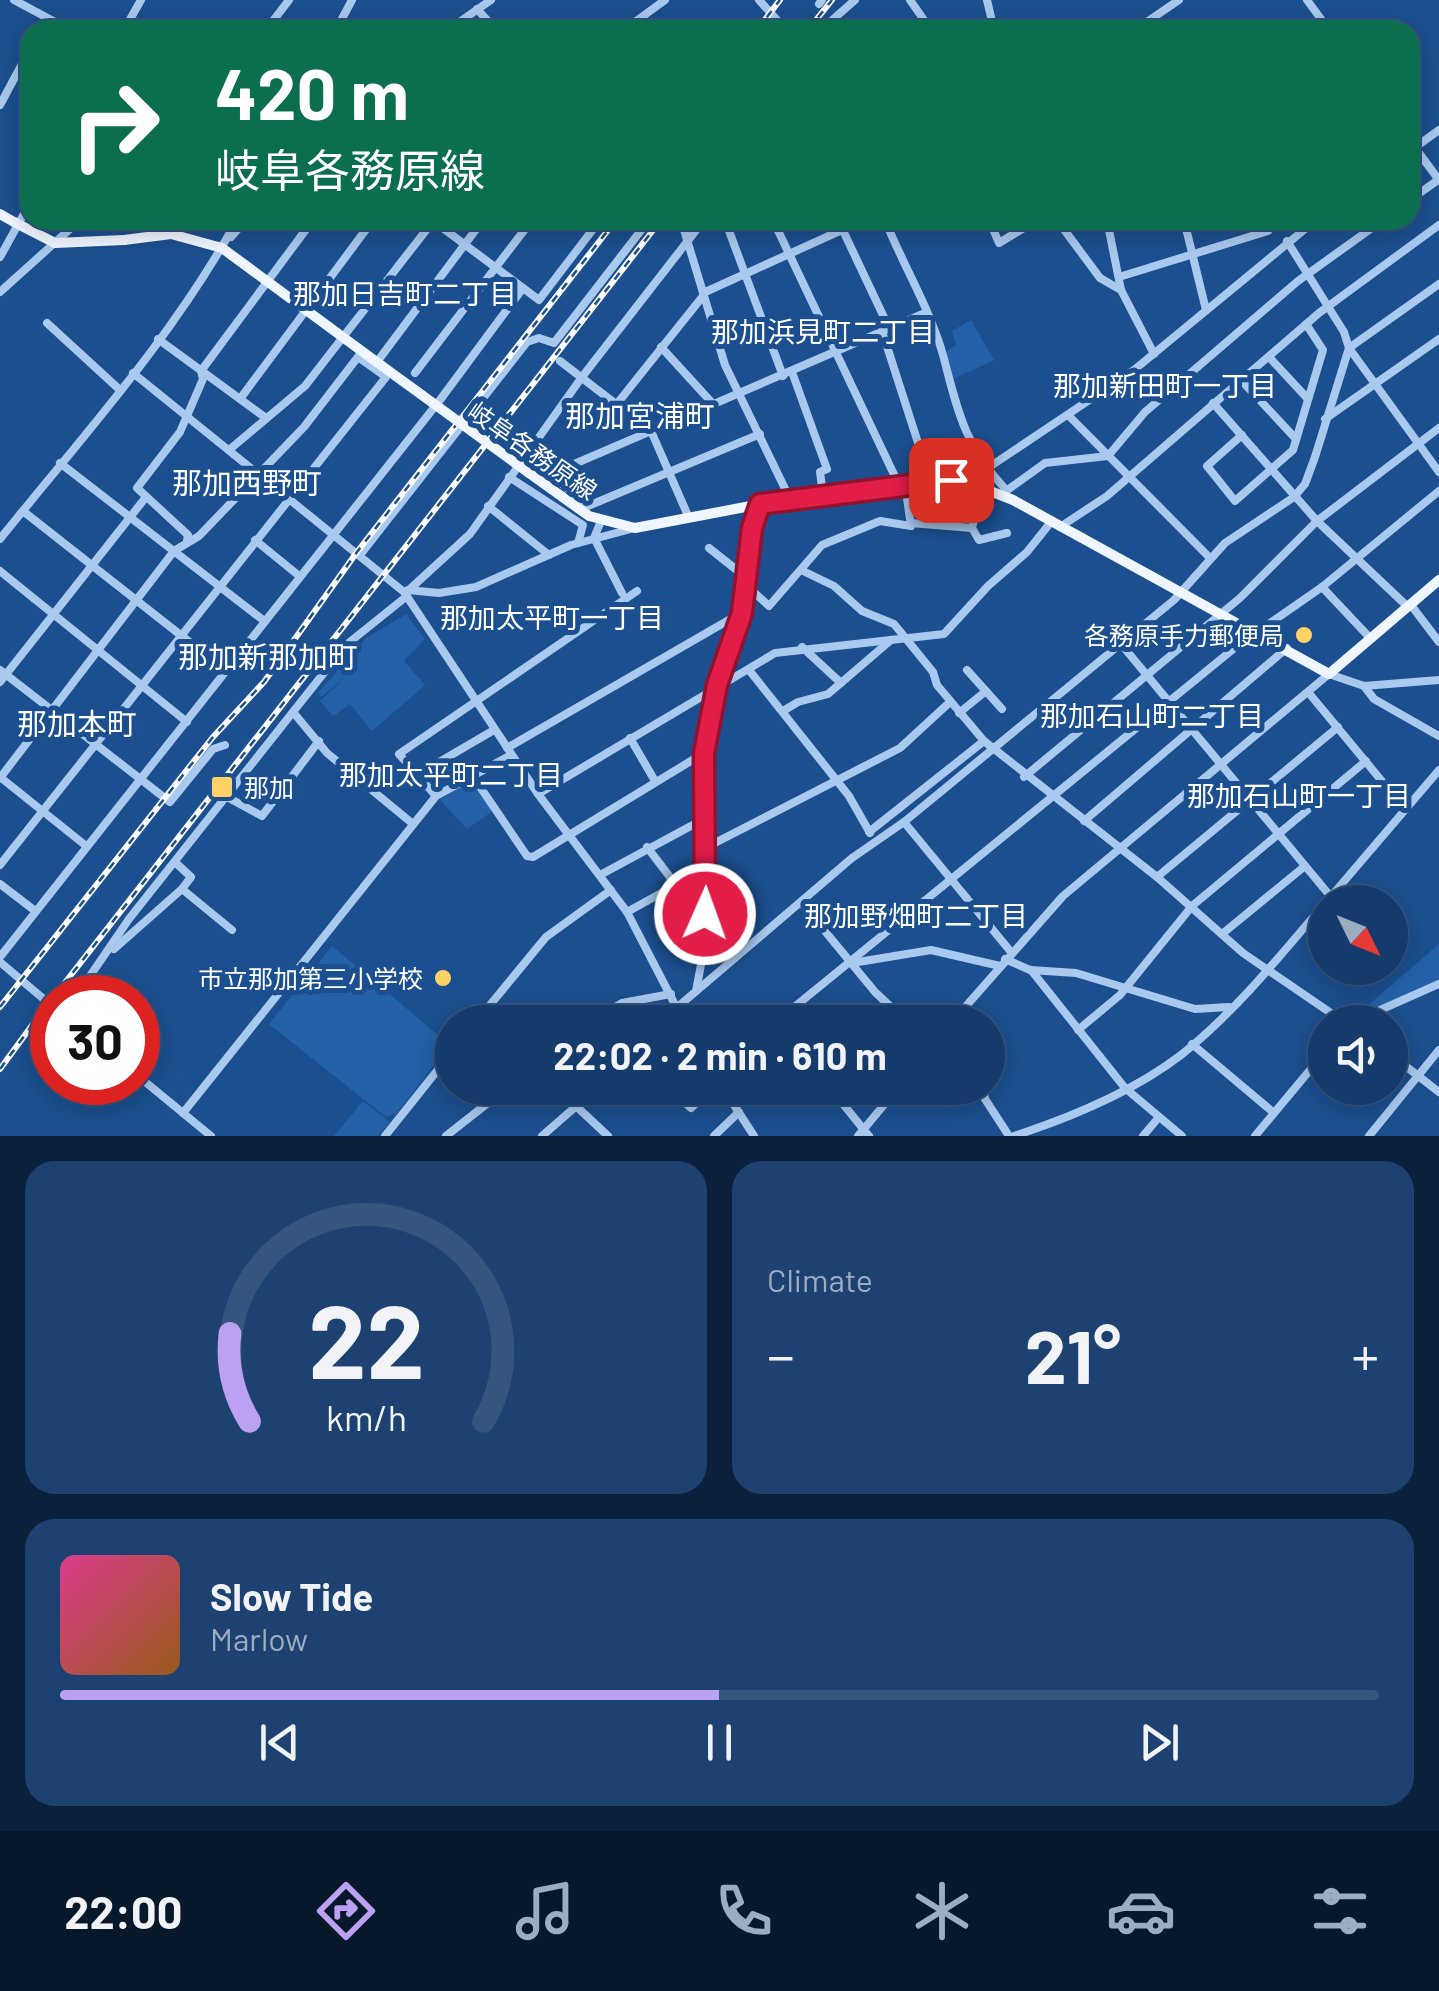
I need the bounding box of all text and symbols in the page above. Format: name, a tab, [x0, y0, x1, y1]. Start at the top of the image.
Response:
text: 420 m	[215, 50, 409, 134]
icon: right	[50, 60, 180, 190]
text: 岐阜各務原線	[215, 142, 485, 196]
district label: 那加日吉町二丁目	[293, 276, 517, 310]
district label: 那加浜見町二丁目	[711, 314, 935, 348]
district label: 那加新田町一丁目	[1053, 368, 1277, 402]
street label: 岐阜各務原線	[463, 395, 603, 505]
district label: 那加宮浦町	[565, 397, 715, 433]
pin	[909, 438, 994, 523]
icon: arrive	[924, 453, 979, 508]
district label: 那加西野町	[172, 464, 322, 500]
district label: 那加太平町一丁目	[440, 600, 664, 634]
place label: 各務原手力郵便局	[1084, 620, 1284, 650]
marker: 各務原手力郵便局	[1293, 624, 1315, 646]
district label: 那加新那加町	[178, 638, 358, 674]
district label: 那加石山町二丁目	[1040, 698, 1264, 732]
district label: 那加本町	[17, 705, 137, 741]
district label: 那加太平町二丁目	[339, 757, 563, 791]
place label: 那加	[244, 772, 294, 802]
marker: 那加	[209, 774, 235, 800]
district label: 那加石山町一丁目	[1187, 778, 1411, 812]
position arrow	[653, 862, 757, 966]
north arrow	[1308, 885, 1408, 985]
map controls	[1308, 885, 1408, 1105]
district label: 那加野畑町二丁目	[804, 898, 1028, 932]
place label: 市立那加第三小学校	[198, 963, 423, 993]
marker: 市立那加第三小学校	[432, 967, 454, 989]
speed limit sign: 30	[30, 975, 160, 1105]
button: sound	[1308, 1005, 1408, 1105]
text: 22:02 · 2 min · 610 m	[553, 1032, 887, 1078]
text: Climate	[767, 1260, 873, 1298]
text: 22	[308, 1275, 424, 1400]
text: 21°	[1025, 1309, 1121, 1399]
text: −	[767, 1321, 795, 1387]
text: +	[1351, 1321, 1379, 1387]
text: km/h	[326, 1395, 406, 1438]
text: Slow Tide	[210, 1573, 373, 1619]
text: Marlow	[210, 1619, 308, 1657]
icon: previous	[252, 1715, 307, 1770]
icon: pause	[692, 1715, 747, 1770]
icon: next	[1132, 1715, 1187, 1770]
icon: directions	[311, 1876, 381, 1946]
icon: music	[510, 1876, 580, 1946]
icon: phone	[709, 1876, 779, 1946]
icon: climate	[907, 1876, 977, 1946]
icon: car	[1106, 1876, 1176, 1946]
icon: filters	[1305, 1876, 1375, 1946]
text: 22:00	[64, 1884, 182, 1938]

